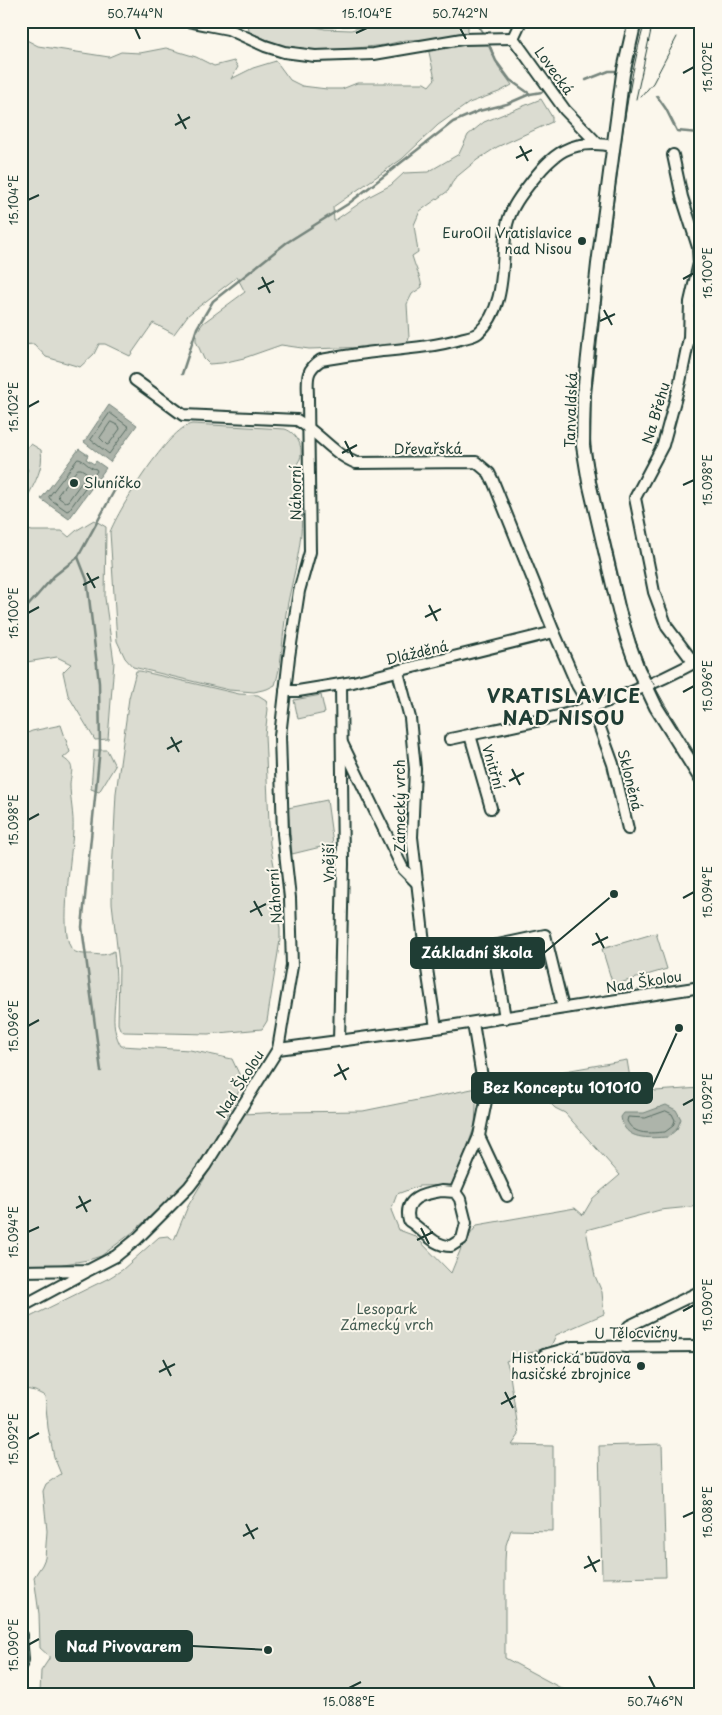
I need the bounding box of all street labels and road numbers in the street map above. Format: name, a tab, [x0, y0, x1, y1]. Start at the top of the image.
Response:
street label: Lovecká	[530, 42, 579, 99]
street label: Tanvaldská	[559, 371, 582, 448]
street label: Na Břehu	[636, 379, 675, 446]
street label: Dřevařská	[394, 438, 463, 459]
street label: Náhorní	[285, 465, 306, 521]
street label: Dlážděná	[384, 635, 450, 670]
street label: Vnitřní	[477, 742, 510, 792]
street label: Skloněná	[613, 747, 648, 813]
street label: Zámecký vrch	[389, 759, 410, 853]
street label: Vnější	[318, 843, 339, 883]
street label: Náhorní	[262, 868, 287, 924]
street label: Nad Školou	[604, 965, 684, 998]
street label: Nad Školou	[210, 1046, 269, 1122]
street label: U Tělocvičny	[594, 1321, 678, 1344]

